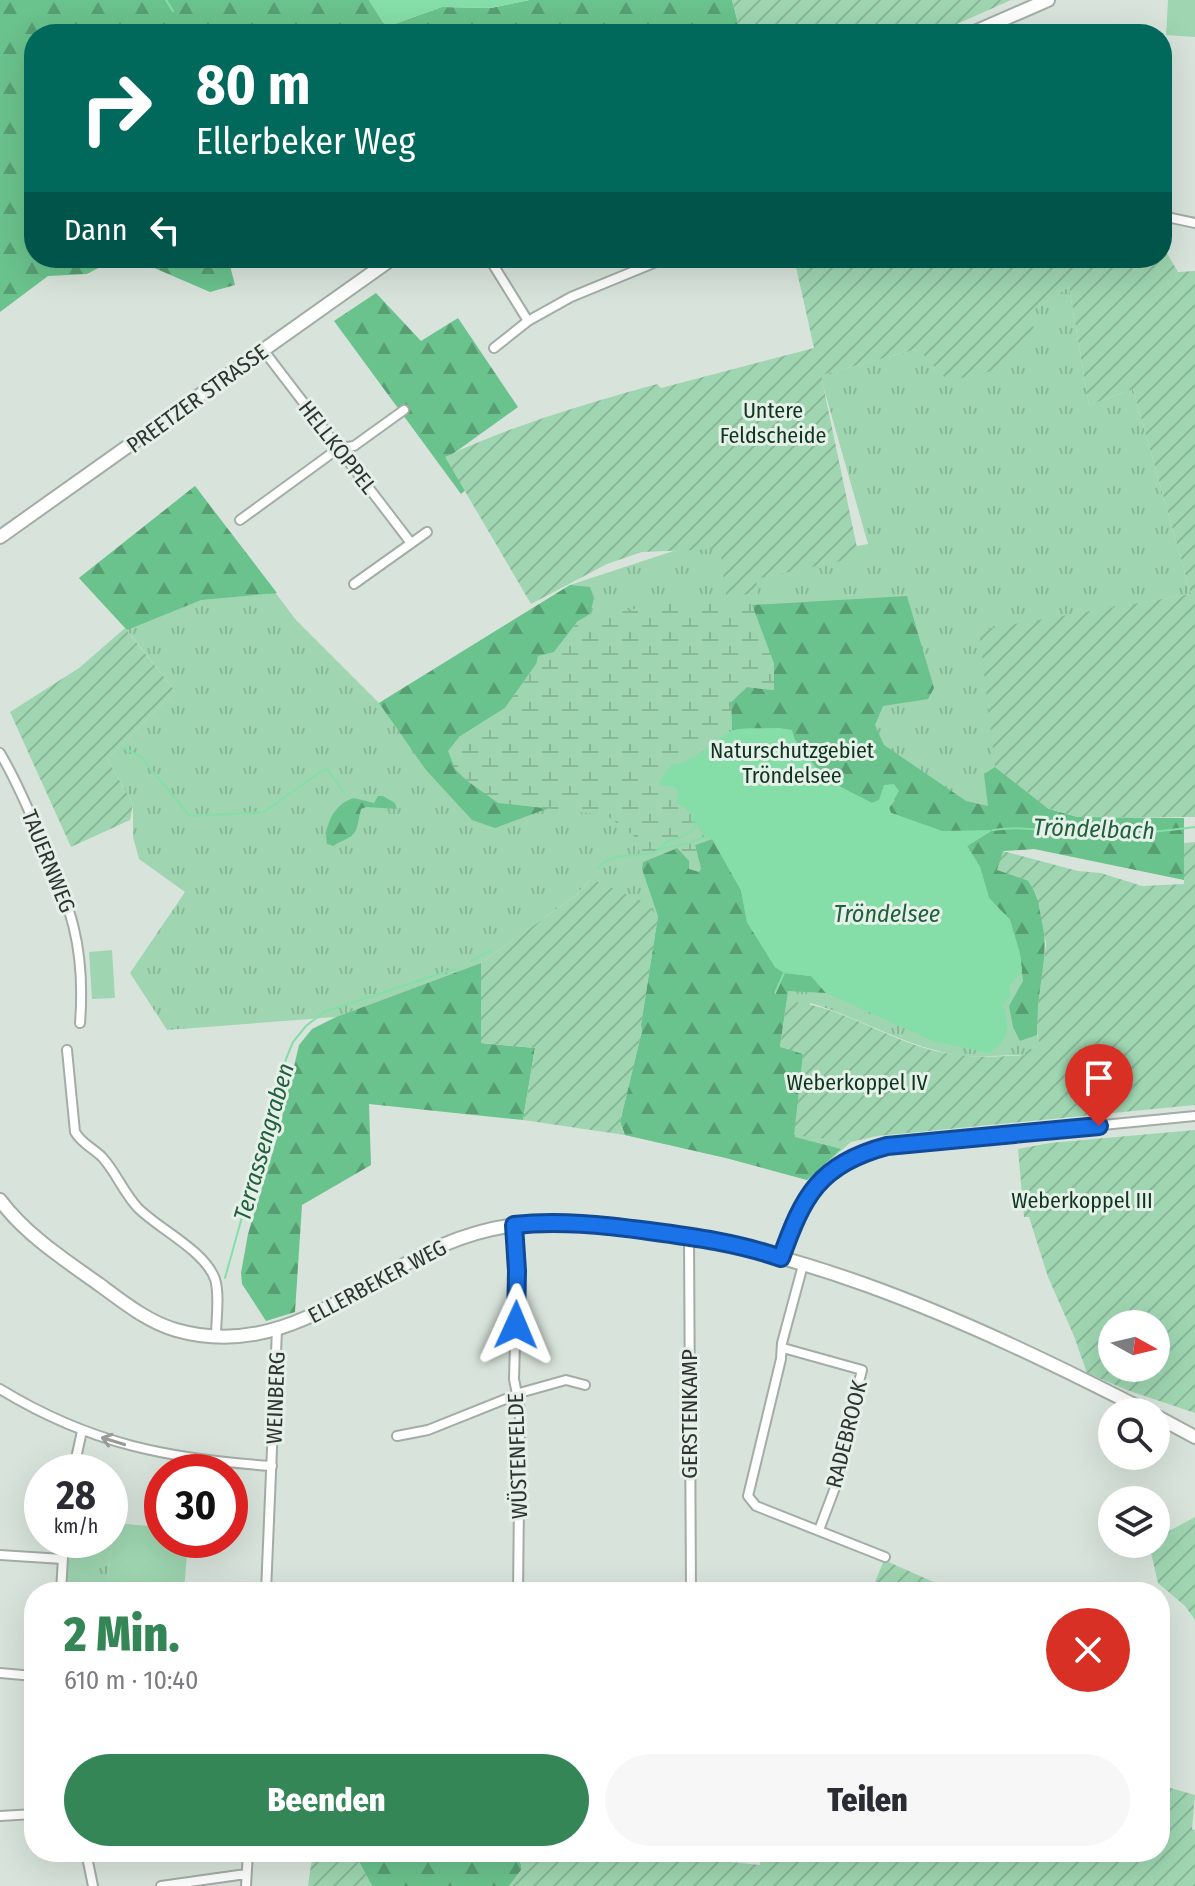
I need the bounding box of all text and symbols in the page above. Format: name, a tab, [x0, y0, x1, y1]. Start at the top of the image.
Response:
text: 80 m	[196, 52, 311, 119]
icon: right	[64, 56, 168, 160]
text: Ellerbeker Weg	[196, 120, 415, 164]
icon: left	[143, 208, 187, 252]
text: Dann	[64, 212, 127, 248]
street label: PREETZER STRASSE	[121, 338, 273, 459]
street label: HELLKOPPEL	[293, 395, 383, 500]
park label: Untere Feldscheide	[720, 397, 826, 449]
park label: Naturschutzgebiet Tröndelsee	[710, 737, 875, 789]
street label: TAUERNWEG	[16, 806, 81, 916]
water label: Tröndelbach	[1033, 813, 1155, 845]
water label: Tröndelsee	[834, 900, 940, 928]
pin	[1065, 1044, 1133, 1126]
icon: arrive	[1077, 1056, 1121, 1100]
water label: Terrassengraben	[228, 1060, 300, 1224]
park label: Weberkoppel IV	[786, 1069, 928, 1096]
park label: Weberkoppel III	[1011, 1187, 1153, 1214]
street label: ELLERBEKER WEG	[303, 1234, 451, 1329]
position arrow	[474, 1283, 558, 1367]
north arrow	[1098, 1310, 1170, 1382]
map controls	[1098, 1310, 1170, 1558]
street label: GERSTENKAMP	[676, 1349, 703, 1479]
street label: WEINBERG	[260, 1351, 291, 1445]
street label: RADEBROOK	[820, 1377, 873, 1491]
street label: WÜSTENFELDE	[502, 1392, 533, 1520]
button: search	[1098, 1398, 1170, 1470]
one-way arrow	[101, 1433, 126, 1447]
speed limit sign: 30	[144, 1454, 248, 1558]
text: 28	[56, 1472, 96, 1520]
button: layers	[1098, 1486, 1170, 1558]
text: km/h	[54, 1514, 98, 1538]
text: 2 Min.	[64, 1606, 180, 1664]
button: close	[1046, 1608, 1130, 1692]
text: 610 m · 10:40	[64, 1665, 198, 1696]
button: Beenden	[64, 1754, 589, 1846]
button: Teilen	[605, 1754, 1130, 1846]

